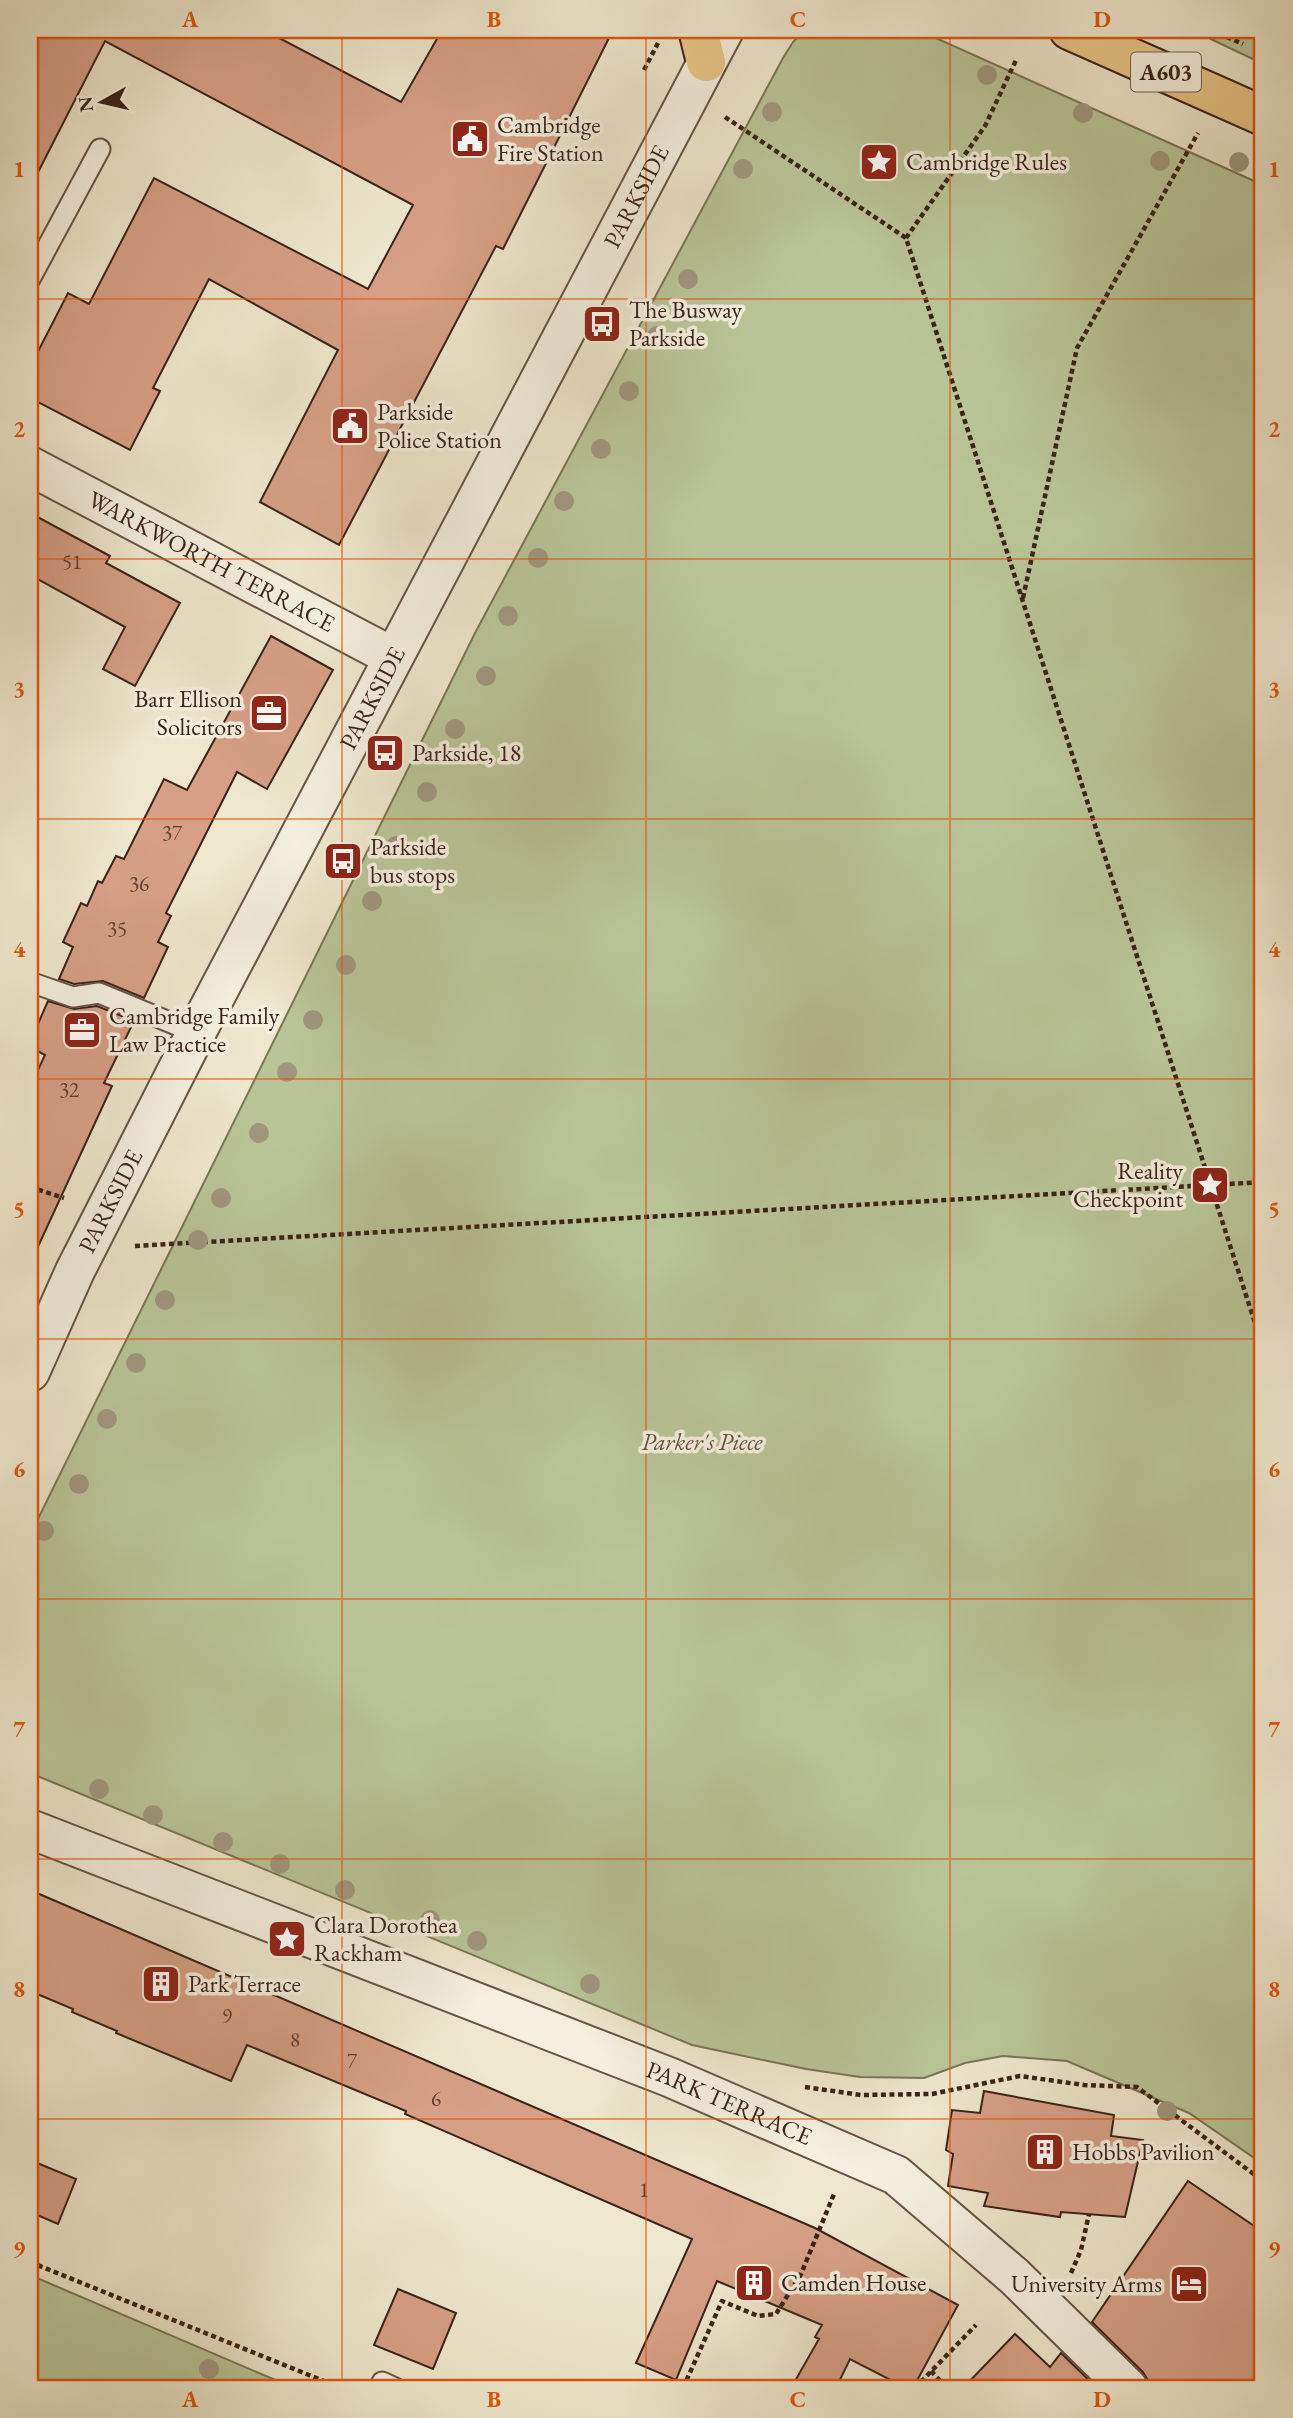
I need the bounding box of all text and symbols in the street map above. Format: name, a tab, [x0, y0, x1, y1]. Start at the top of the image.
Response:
text: A	[181, 4, 199, 34]
text: B	[487, 4, 501, 34]
text: C	[790, 4, 806, 34]
text: D	[1093, 4, 1111, 34]
road number: A603	[1131, 53, 1201, 92]
north arrow	[66, 66, 136, 136]
text: N	[72, 94, 99, 114]
place label: Cambridge Fire Station	[497, 109, 604, 168]
public building icon: Cambridge Fire Station	[449, 118, 491, 160]
street label: PARKSIDE	[596, 139, 676, 253]
place icon: Cambridge Rules	[858, 141, 900, 183]
place label: Cambridge Rules	[906, 146, 1067, 177]
text: 1	[13, 154, 25, 184]
text: 1	[1268, 154, 1280, 184]
place label: The Busway Parkside	[629, 294, 743, 353]
bus stop icon: The Busway Parkside	[581, 303, 623, 345]
place label: Parkside Police Station	[377, 396, 502, 455]
public building icon: Parkside Police Station	[329, 405, 371, 447]
text: 2	[13, 414, 25, 444]
text: 2	[1268, 414, 1280, 444]
street label: WARKWORTH TERRACE	[83, 483, 340, 639]
house number: 51	[62, 548, 82, 575]
street label: PARKSIDE	[332, 641, 412, 755]
text: 3	[13, 674, 25, 704]
text: 3	[1268, 674, 1280, 704]
place label: Barr Ellison Solicitors	[134, 683, 242, 742]
office icon: Barr Ellison Solicitors	[248, 692, 290, 734]
bus stop icon: Parkside, 18	[364, 732, 406, 774]
place label: Parkside, 18	[412, 737, 521, 768]
house number: 37	[162, 819, 183, 846]
place label: Parkside bus stops	[370, 831, 455, 890]
bus stop icon: Parkside bus stops	[322, 840, 364, 882]
house number: 36	[129, 870, 149, 897]
house number: 35	[107, 915, 127, 942]
text: 4	[13, 934, 26, 964]
text: 4	[1268, 934, 1281, 964]
place label: Cambridge Family Law Practice	[109, 1000, 280, 1059]
office icon: Cambridge Family Law Practice	[61, 1009, 103, 1051]
house number: 32	[59, 1076, 79, 1103]
street label: PARKSIDE	[71, 1144, 149, 1258]
place label: Reality Checkpoint	[1073, 1155, 1183, 1214]
place icon: Reality Checkpoint	[1189, 1164, 1231, 1206]
text: 5	[13, 1194, 25, 1224]
text: 5	[1268, 1194, 1280, 1224]
park label: Parker's Piece	[641, 1426, 763, 1457]
text: 6	[13, 1454, 25, 1484]
text: 6	[1268, 1454, 1280, 1484]
text: 7	[13, 1714, 26, 1744]
text: 7	[1268, 1714, 1281, 1744]
place label: Clara Dorothea Rackham	[314, 1909, 458, 1968]
place icon: Clara Dorothea Rackham	[266, 1918, 308, 1960]
building icon: Park Terrace	[140, 1963, 182, 2005]
place label: Park Terrace	[188, 1968, 301, 1999]
text: 8	[13, 1974, 25, 2004]
text: 8	[1268, 1974, 1280, 2004]
house number: 9	[222, 2002, 232, 2029]
house number: 8	[290, 2026, 300, 2053]
house number: 7	[347, 2047, 358, 2074]
street label: PARK TERRACE	[642, 2054, 817, 2152]
house number: 6	[431, 2085, 441, 2112]
building icon: Hobbs Pavilion	[1024, 2131, 1066, 2173]
place label: Hobbs Pavilion	[1072, 2136, 1215, 2167]
house number: 1	[639, 2176, 649, 2203]
text: 9	[13, 2234, 25, 2264]
text: 9	[1268, 2234, 1280, 2264]
building icon: Camden House	[733, 2262, 775, 2304]
hotel icon: University Arms	[1168, 2263, 1210, 2305]
place label: Camden House	[781, 2267, 926, 2298]
place label: University Arms	[1011, 2268, 1162, 2299]
text: A	[181, 2384, 199, 2414]
text: B	[487, 2384, 501, 2414]
text: C	[790, 2384, 806, 2414]
text: D	[1093, 2384, 1111, 2414]

